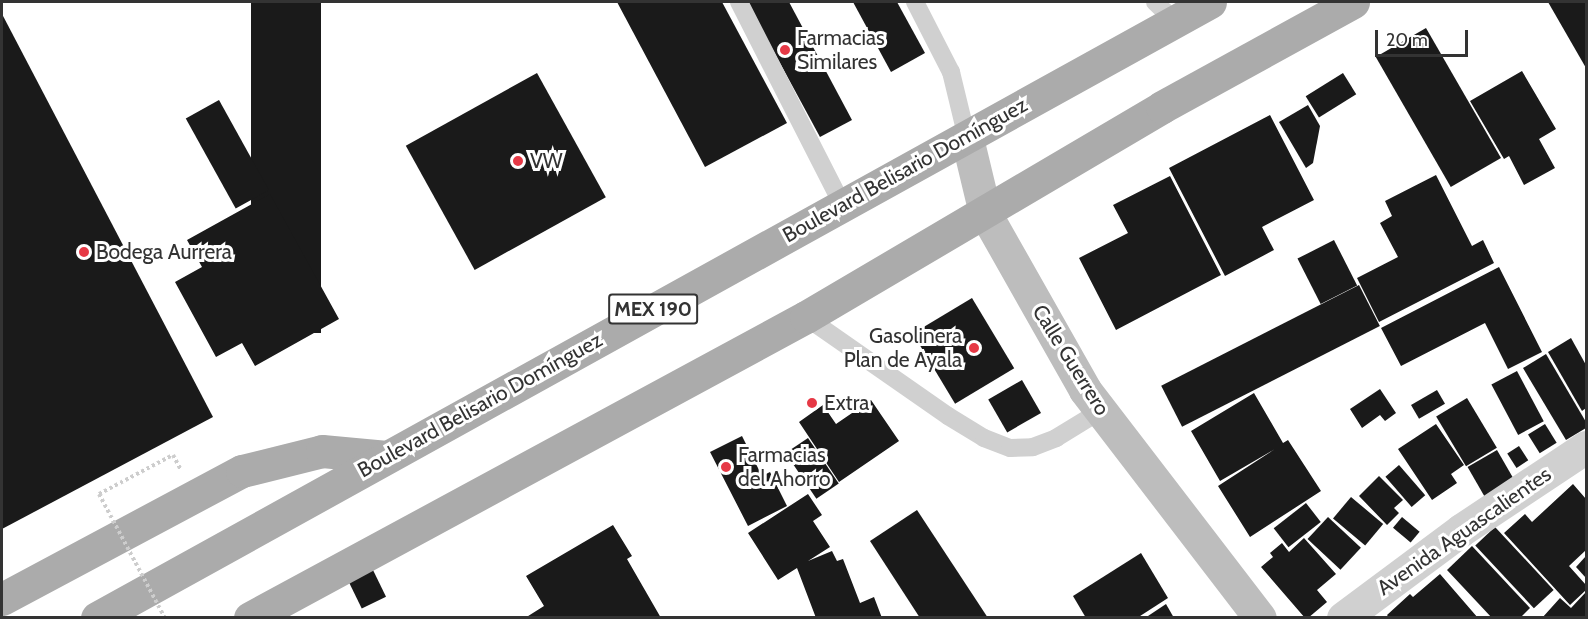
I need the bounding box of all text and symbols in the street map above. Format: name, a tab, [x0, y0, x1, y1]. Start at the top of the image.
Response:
scale bar	[1378, 18, 1471, 56]
place label: Farmacias Similares	[797, 25, 885, 75]
text: 20 m	[1386, 29, 1428, 51]
marker: Farmacias Similares	[778, 43, 792, 57]
street label: Boulevard Belisario Domínguez	[778, 92, 1032, 248]
place label: VW	[530, 148, 563, 174]
marker: VW	[511, 154, 525, 168]
place label: Bodega Aurrera	[96, 239, 232, 265]
marker: Bodega Aurrera	[77, 245, 91, 259]
road number: MEX 190	[608, 292, 698, 326]
street label: Calle Guerrero	[1027, 300, 1115, 420]
place label: Gasolinera Plan de Ayala	[844, 323, 962, 373]
street label: Boulevard Belisario Domínguez	[353, 327, 607, 483]
marker: Gasolinera Plan de Ayala	[967, 341, 981, 355]
place label: Extra	[824, 390, 869, 416]
marker: Extra	[805, 396, 819, 410]
place label: Farmacias del Ahorro	[738, 442, 831, 492]
marker: Farmacias del Ahorro	[719, 460, 733, 474]
street label: Avenida Aguascalientes	[1372, 461, 1556, 601]

